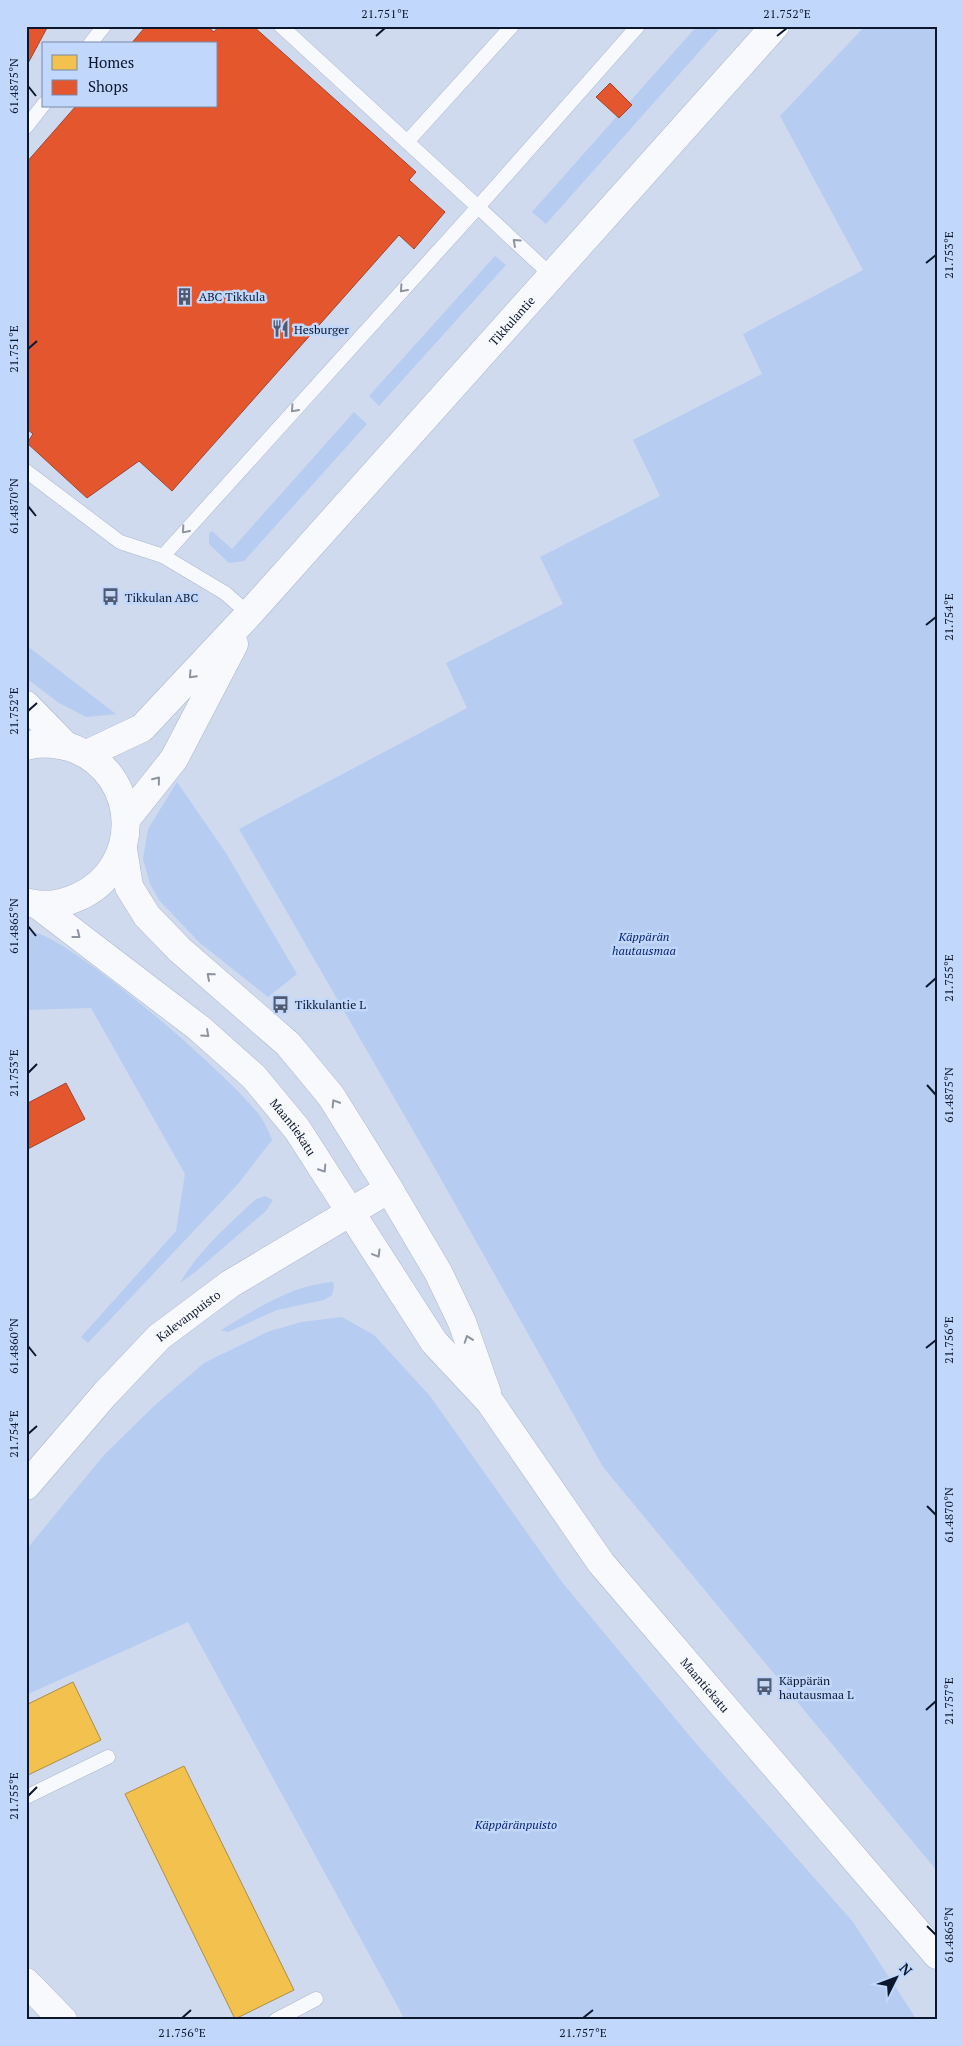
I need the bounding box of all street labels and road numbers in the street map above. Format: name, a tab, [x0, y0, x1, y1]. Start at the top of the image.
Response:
street label: Tikkulantie	[486, 293, 538, 348]
street label: Maantiekatu	[267, 1095, 320, 1158]
street label: Kalevanpuisto	[153, 1286, 223, 1344]
street label: Maantiekatu	[678, 1654, 733, 1715]

